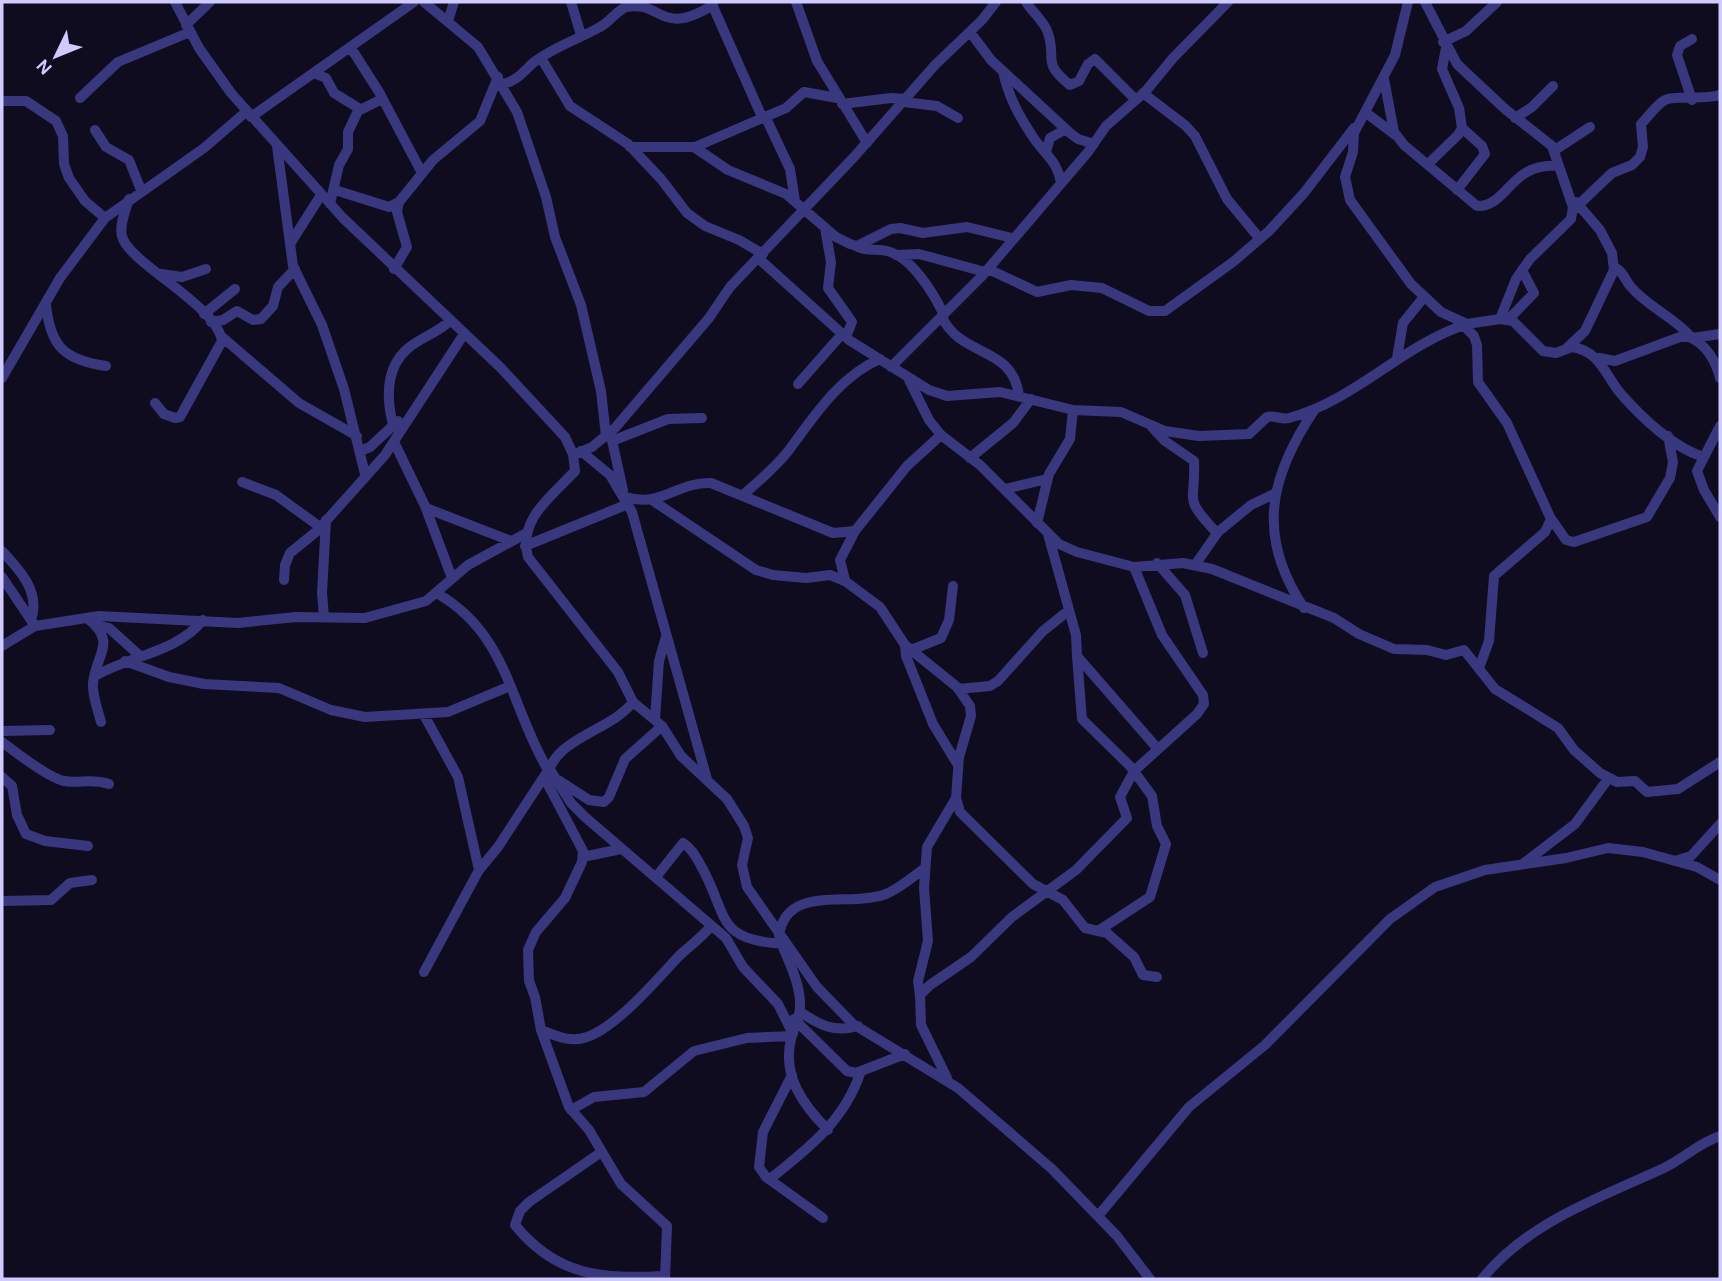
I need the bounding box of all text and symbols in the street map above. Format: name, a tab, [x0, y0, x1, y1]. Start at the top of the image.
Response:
north arrow	[21, 21, 91, 91]
text: N	[32, 54, 57, 79]

